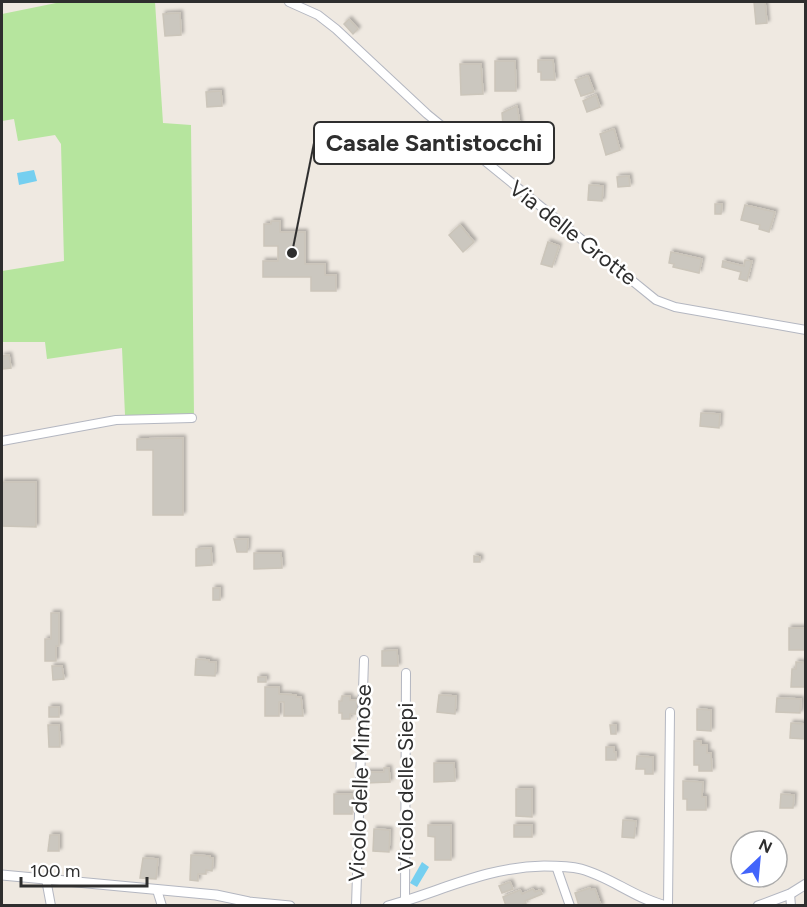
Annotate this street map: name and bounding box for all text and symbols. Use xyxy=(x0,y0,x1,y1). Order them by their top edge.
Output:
callout: Casale Santistocchi xyxy=(314,122,554,164)
text: Casale Santistocchi xyxy=(326,128,542,157)
street label: Via delle Grotte xyxy=(504,175,642,291)
street label: Vicolo delle Mimose xyxy=(343,684,377,882)
street label: Vicolo delle Siepi xyxy=(392,703,419,871)
north arrow xyxy=(729,829,789,889)
text: N xyxy=(756,835,775,857)
scale bar xyxy=(21,850,147,888)
text: 100 m xyxy=(30,860,80,882)

